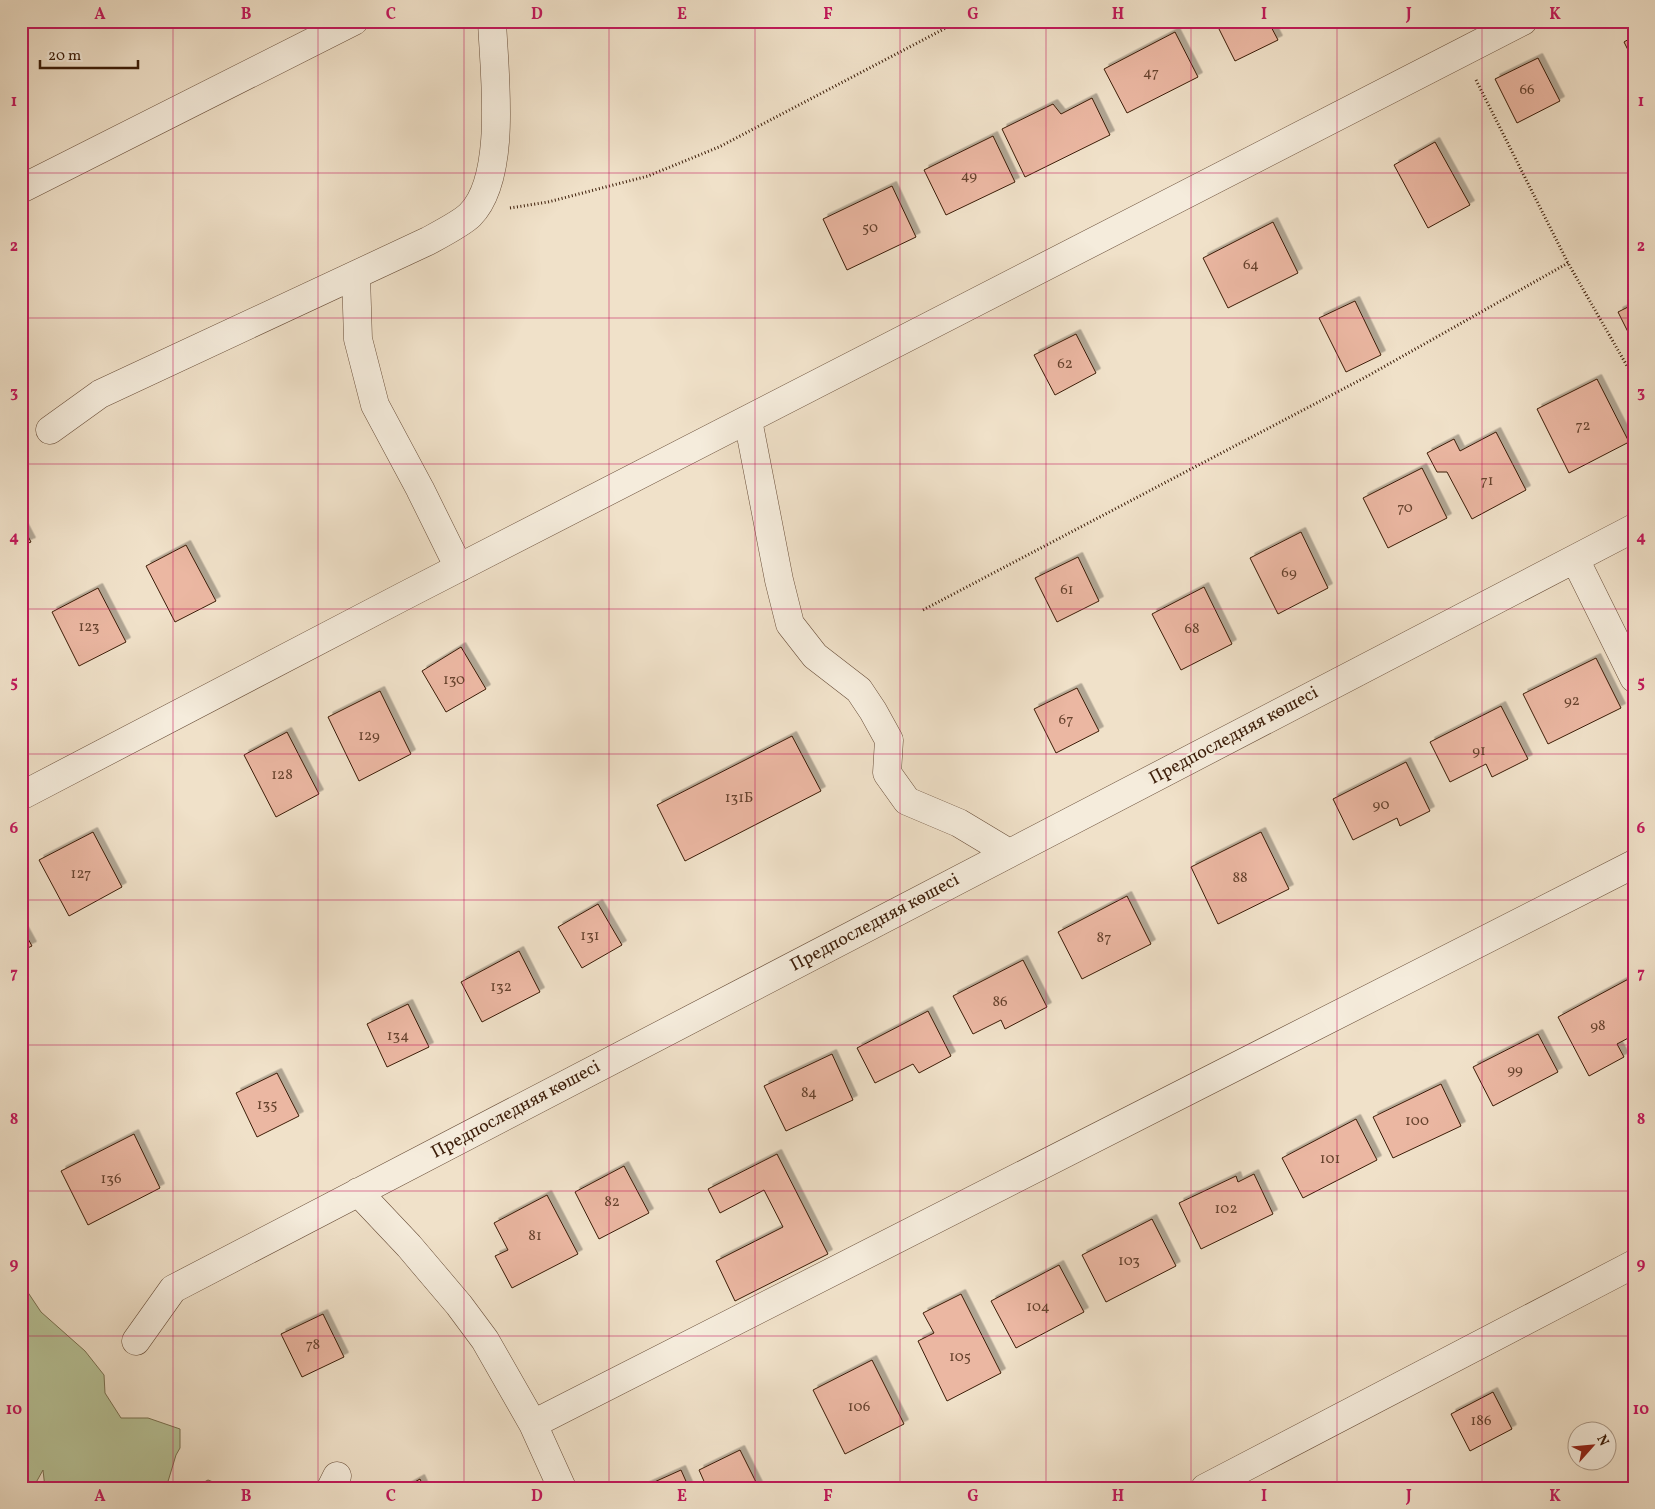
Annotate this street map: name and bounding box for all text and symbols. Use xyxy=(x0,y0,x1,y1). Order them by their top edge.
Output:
text: A xyxy=(94,4,106,26)
text: B xyxy=(241,4,252,26)
text: C xyxy=(386,4,396,26)
text: D xyxy=(531,4,543,26)
text: E xyxy=(677,4,687,26)
text: F xyxy=(823,4,833,26)
text: G xyxy=(967,4,979,26)
text: H xyxy=(1112,4,1124,26)
text: I xyxy=(1261,4,1267,26)
text: J xyxy=(1405,4,1412,26)
text: K xyxy=(1549,4,1561,26)
scale bar xyxy=(40,38,138,70)
text: 20 m xyxy=(48,46,81,67)
house number: 47 xyxy=(1143,63,1159,84)
house number: 66 xyxy=(1519,80,1535,101)
text: 1 xyxy=(11,91,17,113)
text: 1 xyxy=(1638,91,1644,113)
house number: 49 xyxy=(961,166,977,187)
house number: 50 xyxy=(862,218,878,239)
text: 2 xyxy=(10,236,18,258)
text: 2 xyxy=(1637,236,1645,258)
house number: 64 xyxy=(1243,255,1259,276)
house number: 62 xyxy=(1057,354,1073,375)
text: 3 xyxy=(10,382,18,404)
text: 3 xyxy=(1637,382,1645,404)
house number: 72 xyxy=(1575,416,1591,437)
house number: 71 xyxy=(1480,471,1494,492)
house number: 70 xyxy=(1397,498,1413,519)
text: 4 xyxy=(9,527,19,549)
text: 4 xyxy=(1636,527,1646,549)
house number: 69 xyxy=(1281,563,1297,584)
house number: 61 xyxy=(1060,580,1074,601)
house number: 123 xyxy=(78,617,100,638)
house number: 68 xyxy=(1184,619,1200,640)
house number: 130 xyxy=(443,670,465,691)
text: 5 xyxy=(10,672,18,694)
text: 5 xyxy=(1637,672,1645,694)
street label: Предпоследняя көшесі xyxy=(1145,681,1323,791)
house number: 92 xyxy=(1564,691,1580,712)
house number: 67 xyxy=(1059,710,1073,731)
house number: 129 xyxy=(358,726,380,747)
house number: 91 xyxy=(1472,741,1486,762)
house number: 128 xyxy=(271,765,293,786)
house number: 131Б xyxy=(725,788,753,809)
house number: 90 xyxy=(1372,795,1390,816)
text: 6 xyxy=(10,818,19,840)
text: 6 xyxy=(1637,818,1646,840)
house number: 127 xyxy=(71,864,91,885)
street label: Предпоследняя көшесі xyxy=(786,868,964,978)
house number: 88 xyxy=(1232,868,1248,889)
house number: 131 xyxy=(580,926,600,947)
house number: 87 xyxy=(1097,928,1111,949)
text: 7 xyxy=(10,963,18,985)
text: 7 xyxy=(1637,963,1645,985)
house number: 132 xyxy=(490,977,512,998)
house number: 86 xyxy=(992,992,1008,1013)
house number: 98 xyxy=(1590,1016,1606,1037)
house number: 134 xyxy=(387,1026,409,1047)
street label: Предпоследняя көшесі xyxy=(427,1055,605,1165)
house number: 99 xyxy=(1507,1060,1523,1081)
house number: 84 xyxy=(801,1083,817,1104)
house number: 135 xyxy=(257,1095,277,1116)
text: 8 xyxy=(10,1109,18,1131)
text: 8 xyxy=(1637,1109,1645,1131)
house number: 100 xyxy=(1405,1111,1429,1132)
house number: 101 xyxy=(1320,1149,1340,1170)
house number: 136 xyxy=(100,1169,122,1190)
house number: 82 xyxy=(604,1192,620,1213)
house number: 102 xyxy=(1215,1199,1237,1220)
house number: 81 xyxy=(528,1226,542,1247)
house number: 103 xyxy=(1118,1251,1140,1272)
text: 9 xyxy=(10,1254,19,1276)
text: 9 xyxy=(1637,1254,1646,1276)
house number: 104 xyxy=(1026,1297,1050,1318)
house number: 78 xyxy=(306,1335,320,1356)
house number: 105 xyxy=(949,1347,971,1368)
house number: 106 xyxy=(848,1397,870,1418)
text: 10 xyxy=(6,1399,22,1421)
text: 10 xyxy=(1633,1399,1649,1421)
house number: 186 xyxy=(1470,1411,1492,1432)
north arrow xyxy=(1568,1422,1618,1472)
text: N xyxy=(1591,1432,1613,1450)
text: A xyxy=(94,1486,106,1508)
text: B xyxy=(241,1486,252,1508)
text: C xyxy=(386,1486,396,1508)
text: D xyxy=(531,1486,543,1508)
text: E xyxy=(677,1486,687,1508)
text: F xyxy=(823,1486,833,1508)
text: G xyxy=(967,1486,979,1508)
text: H xyxy=(1112,1486,1124,1508)
text: I xyxy=(1261,1486,1267,1508)
text: J xyxy=(1405,1486,1412,1508)
text: K xyxy=(1549,1486,1561,1508)

